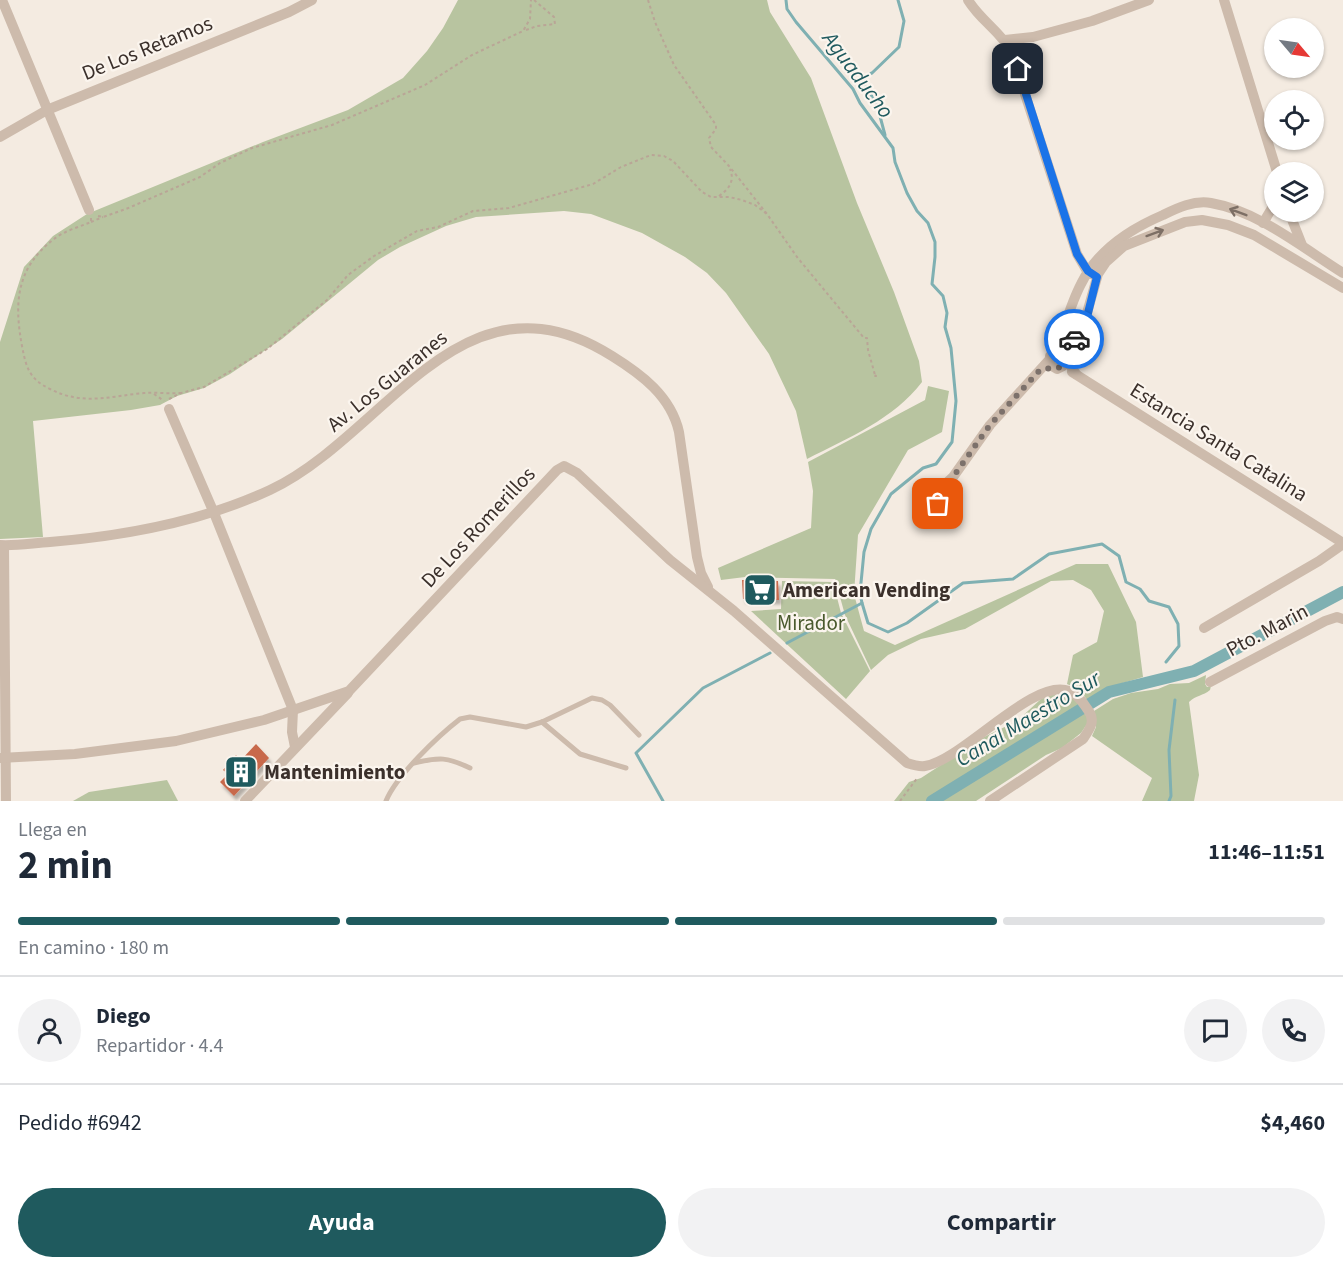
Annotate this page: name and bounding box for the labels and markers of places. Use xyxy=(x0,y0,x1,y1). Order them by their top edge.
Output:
pin xyxy=(992,43,1043,94)
pin xyxy=(912,478,963,529)
supermarket icon: American Vending xyxy=(742,572,778,608)
place label: American Vending xyxy=(782,575,950,605)
building icon: Mantenimiento xyxy=(223,754,259,790)
place label: Mantenimiento xyxy=(264,757,405,787)

